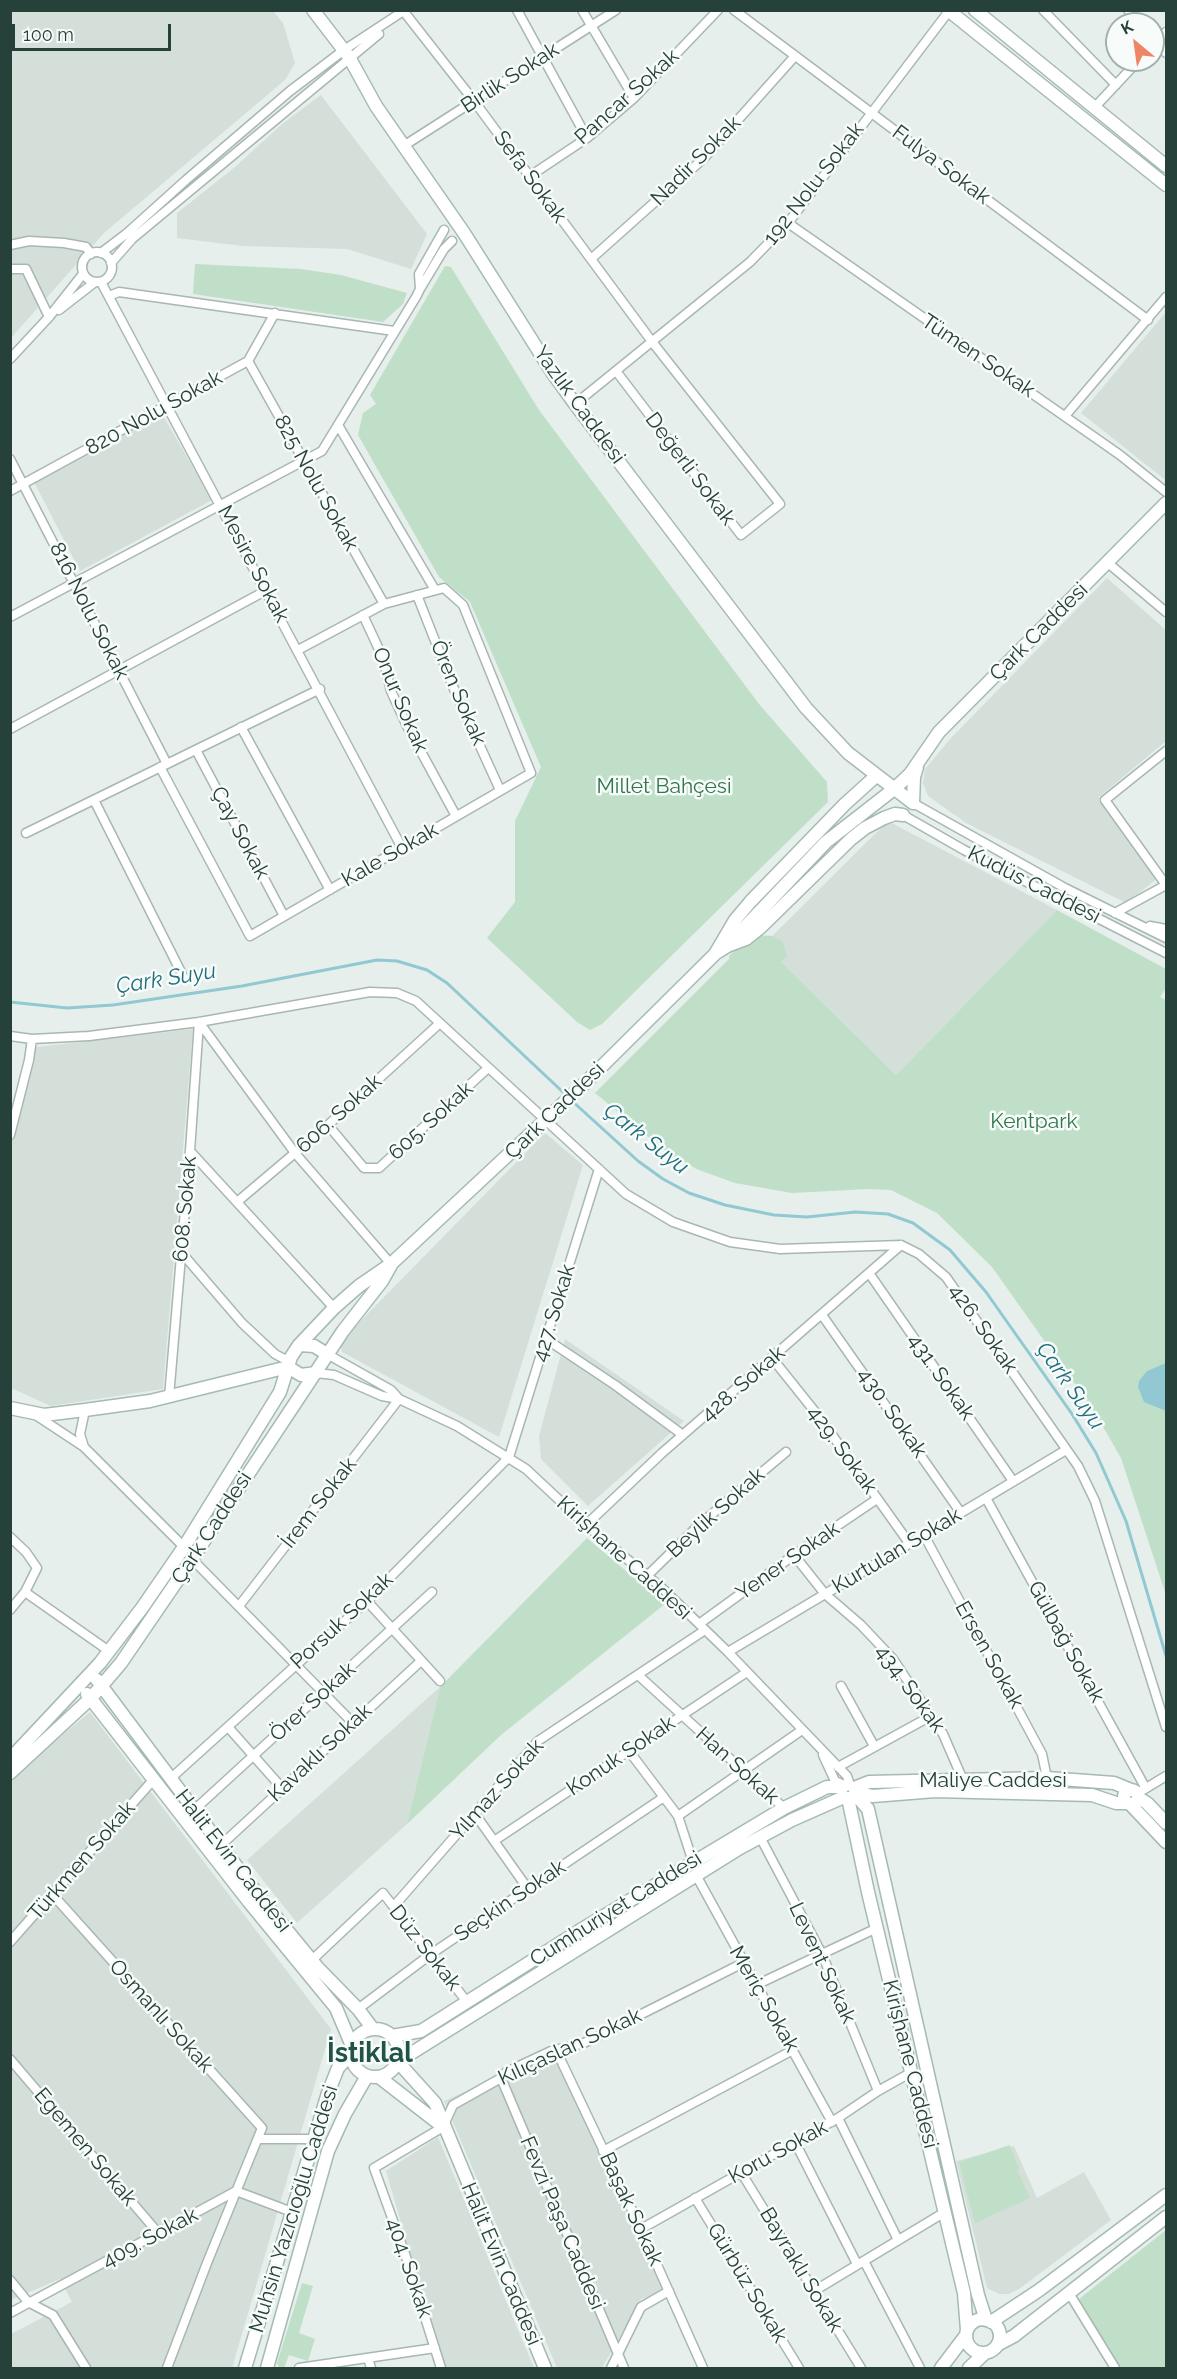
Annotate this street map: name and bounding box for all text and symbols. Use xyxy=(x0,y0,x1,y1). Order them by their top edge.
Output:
scale bar xyxy=(15,12,174,50)
north arrow xyxy=(1105,12,1165,72)
text: K xyxy=(1118,17,1136,38)
text: 100 m xyxy=(23,24,74,45)
street label: Birlik Sokak xyxy=(456,37,564,119)
street label: Pancar Sokak xyxy=(570,44,684,150)
street label: Nadir Sokak xyxy=(646,111,746,211)
street label: 192 Nolu Sokak xyxy=(758,118,870,250)
street label: Fulya Sokak xyxy=(887,120,995,210)
street label: Sefa Sokak xyxy=(488,126,572,228)
street label: Tümen Sokak xyxy=(916,309,1040,403)
street label: Yazlık Caddesi xyxy=(528,341,630,469)
street label: 820 Nolu Sokak xyxy=(81,365,227,461)
street label: Değerli Sokak xyxy=(639,408,741,530)
street label: 825 Nolu Sokak xyxy=(268,411,364,555)
street label: Mesire Sokak xyxy=(212,501,294,627)
street label: 816 Nolu Sokak xyxy=(44,538,134,684)
street label: Çark Caddesi xyxy=(985,578,1093,686)
street label: Ören Sokak xyxy=(425,637,491,749)
street label: Onur Sokak xyxy=(367,644,433,756)
park label: Millet Bahçesi xyxy=(596,774,732,800)
street label: Çay Sokak xyxy=(205,782,275,884)
street label: Kale Sokak xyxy=(337,817,443,893)
street label: Kudüs Caddesi xyxy=(963,841,1105,929)
water label: Çark Suyu xyxy=(114,958,218,1000)
street label: Çark Caddesi xyxy=(500,1057,610,1165)
street label: 606. Sokak xyxy=(291,1069,387,1159)
street label: 605. Sokak xyxy=(383,1076,479,1166)
water label: Çark Suyu xyxy=(598,1098,694,1180)
park label: Kentpark xyxy=(990,1109,1078,1135)
street label: 608. Sokak xyxy=(168,1155,202,1263)
street label: 427. Sokak xyxy=(527,1261,581,1365)
street label: 426. Sokak xyxy=(943,1279,1023,1379)
street label: 431. Sokak xyxy=(902,1329,980,1425)
water label: Çark Suyu xyxy=(1030,1337,1110,1435)
street label: 428. Sokak xyxy=(696,1341,790,1427)
street label: 430. Sokak xyxy=(852,1363,932,1463)
street label: 429. Sokak xyxy=(802,1401,882,1499)
street label: İrem Sokak xyxy=(276,1453,362,1553)
street label: Beylik Sokak xyxy=(662,1462,770,1564)
street label: Çark Caddesi xyxy=(166,1467,258,1589)
street label: Kirişhane Caddesi xyxy=(551,1491,697,1625)
street label: Kurtulan Sokak xyxy=(828,1503,966,1599)
street label: Yener Sokak xyxy=(732,1516,844,1606)
street label: Porsuk Sokak xyxy=(286,1567,398,1675)
street label: Gülbağ Sokak xyxy=(1022,1577,1110,1707)
street label: Ersen Sokak xyxy=(949,1597,1029,1713)
street label: 434. Sokak xyxy=(870,1640,950,1738)
street label: Örer Sokak xyxy=(265,1657,361,1747)
street label: Kavaklı Sokak xyxy=(263,1699,377,1807)
street label: Konuk Sokak xyxy=(562,1710,680,1802)
street label: Han Sokak xyxy=(690,1722,784,1810)
street label: Yılmaz Sokak xyxy=(445,1734,549,1846)
street label: Maliye Caddesi xyxy=(919,1768,1067,1794)
street label: Halit Evin Caddesi xyxy=(169,1785,297,1937)
street label: Türkmen Sokak xyxy=(23,1796,141,1926)
street label: Cumhuriyet Caddesi xyxy=(526,1846,706,1972)
street label: Seçkin Sokak xyxy=(450,1855,570,1947)
street label: Levent Sokak xyxy=(783,1898,861,2028)
street label: Düz Sokak xyxy=(384,1900,466,1996)
street label: Meriç Sokak xyxy=(724,1941,804,2057)
street label: Osmanlı Sokak xyxy=(104,1954,218,2078)
street label: Kirişhane Caddesi xyxy=(877,1977,943,2151)
street label: Kılıçaslan Sokak xyxy=(494,2003,646,2091)
district label: İstiklal xyxy=(327,2038,413,2070)
street label: Muhsin Yazıcıoğlu Caddesi xyxy=(244,2082,344,2336)
street label: Egemen Sokak xyxy=(28,2083,142,2211)
street label: Koru Sokak xyxy=(724,2114,832,2190)
street label: Fevzi Paşa Caddesi xyxy=(514,2133,610,2313)
street label: Başak Sokak xyxy=(594,2148,668,2270)
street label: Halit Evin Caddesi xyxy=(455,2179,547,2349)
street label: 409. Sokak xyxy=(98,2202,202,2274)
street label: Bayraklı Sokak xyxy=(754,2203,848,2337)
street label: 404. Sokak xyxy=(380,2215,438,2321)
street label: Gürbüz Sokak xyxy=(701,2219,793,2347)

